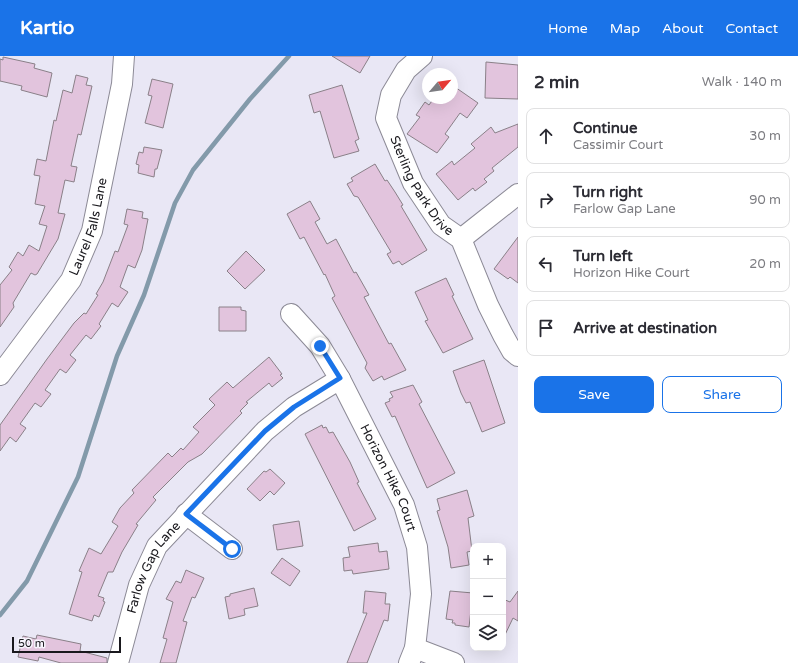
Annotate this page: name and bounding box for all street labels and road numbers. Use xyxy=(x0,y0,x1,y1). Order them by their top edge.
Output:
street label: Sterling Park Drive xyxy=(386,133,456,239)
street label: Laurel Falls Lane xyxy=(66,176,111,278)
street label: Horizon Hike Court xyxy=(356,422,420,533)
street label: Farlow Gap Lane xyxy=(124,518,184,615)

